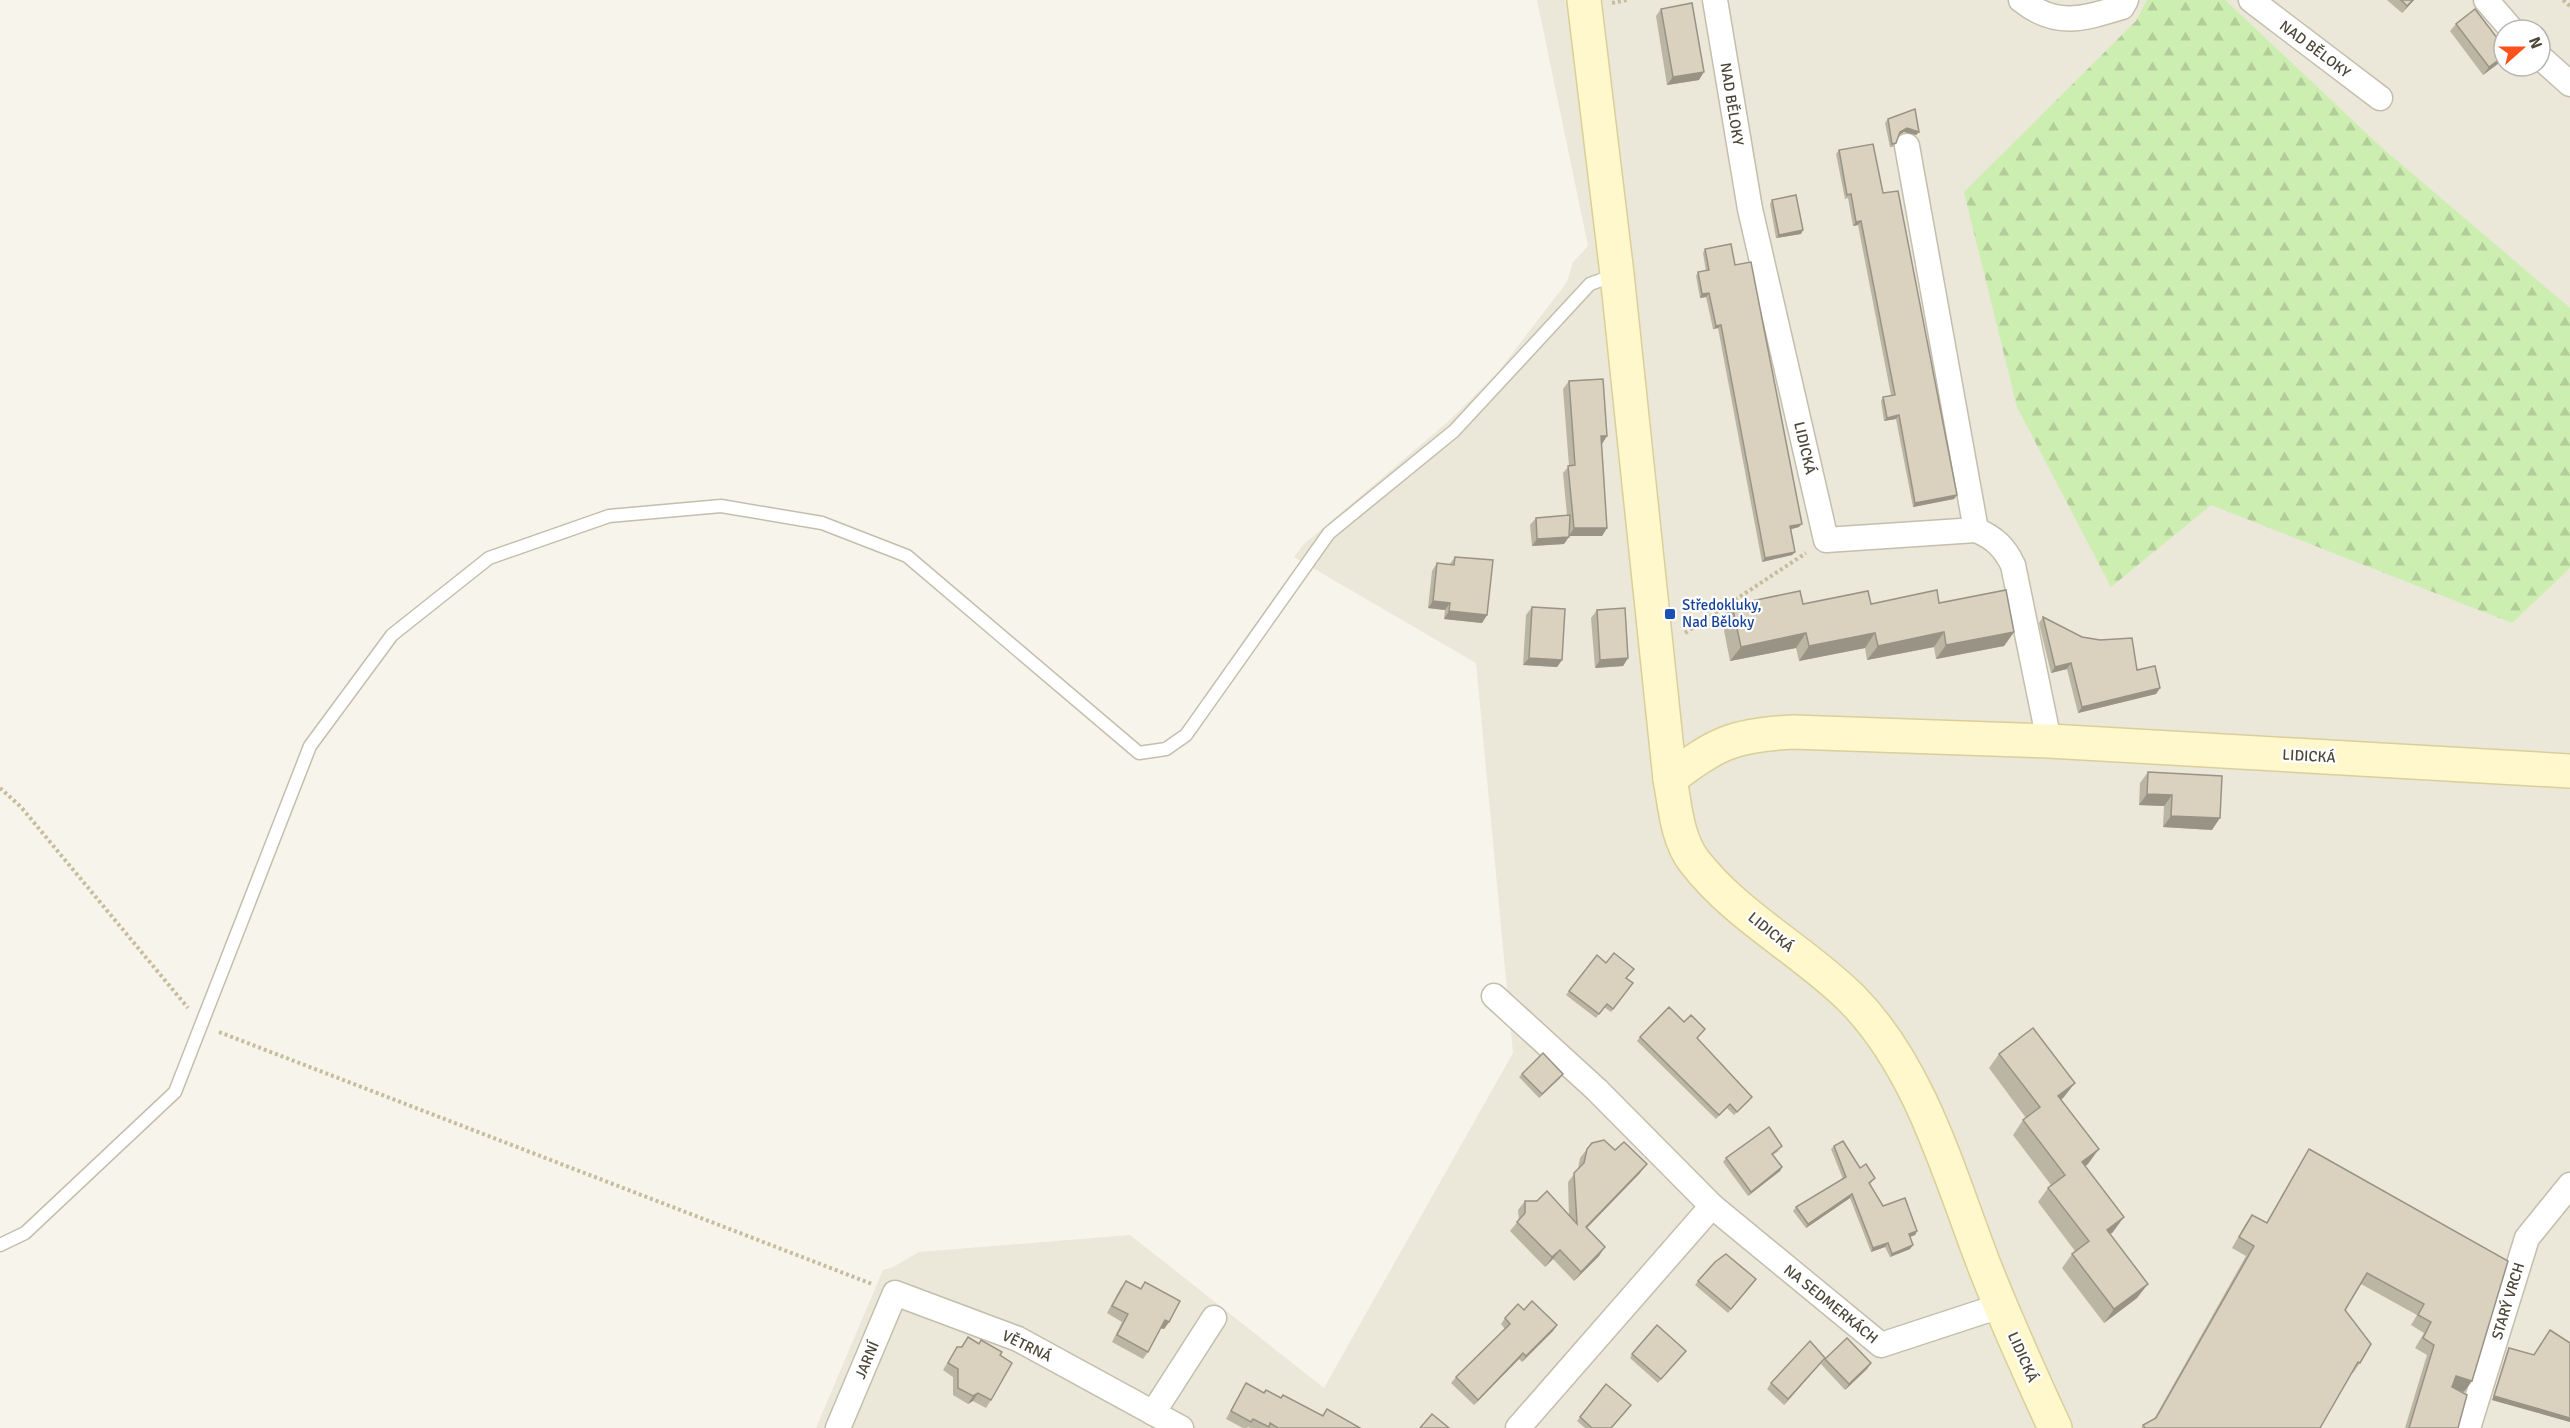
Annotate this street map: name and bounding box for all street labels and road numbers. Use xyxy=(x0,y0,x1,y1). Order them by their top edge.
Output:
street label: NAD BĚLOKY xyxy=(2276,17,2354,82)
street label: NAD BĚLOKY xyxy=(1717,61,1748,147)
street label: LIDICKÁ xyxy=(1790,420,1821,476)
street label: LIDICKÁ xyxy=(2282,745,2336,766)
street label: LIDICKÁ xyxy=(1745,907,1798,956)
street label: NA SEDMERKÁCH xyxy=(1780,1260,1882,1347)
street label: STARÝ VRCH xyxy=(2487,1260,2528,1342)
street label: VĚTRNÁ xyxy=(999,1325,1055,1366)
street label: LIDICKÁ xyxy=(2004,1329,2043,1385)
street label: JARNÍ xyxy=(850,1337,883,1382)

